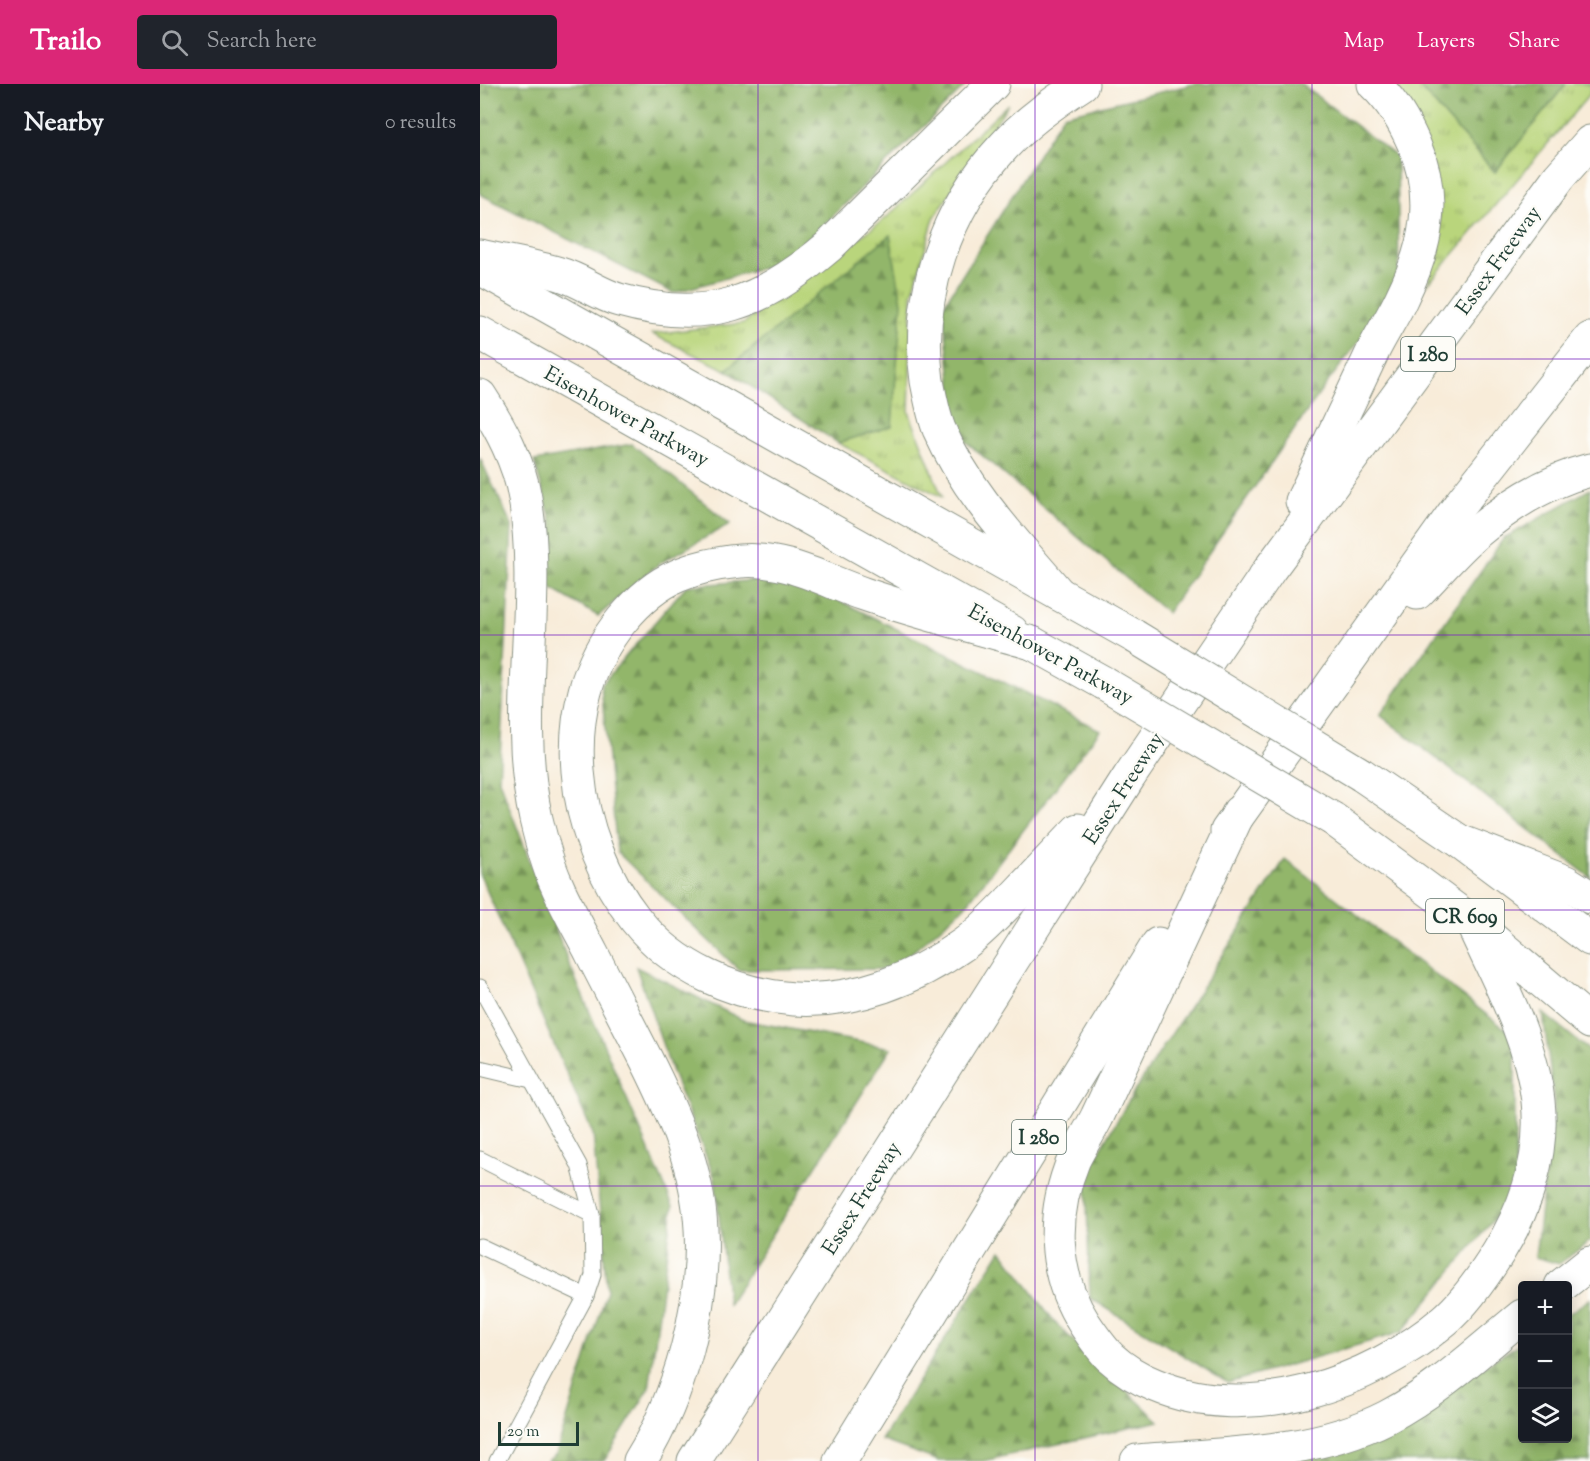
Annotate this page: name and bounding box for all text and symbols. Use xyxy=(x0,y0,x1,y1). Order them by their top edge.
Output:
search box xyxy=(137,15,557,69)
text: Trailo xyxy=(30,22,101,62)
icon: search xyxy=(158,26,191,59)
text: Search here xyxy=(206,26,317,58)
text: Map xyxy=(1344,27,1384,57)
text: Layers xyxy=(1417,27,1475,57)
text: Share xyxy=(1508,27,1560,57)
text: Nearby xyxy=(24,105,104,142)
text: 0 results xyxy=(385,109,456,138)
street label: Essex Freeway xyxy=(1450,200,1550,322)
road number: I 280 xyxy=(1401,337,1455,371)
street label: Eisenhower Parkway xyxy=(538,360,715,476)
street label: Eisenhower Parkway xyxy=(962,598,1139,714)
street label: Essex Freeway xyxy=(1077,726,1173,851)
road number: CR 609 xyxy=(1426,899,1504,933)
road number: I 280 xyxy=(1012,1120,1066,1154)
street label: Essex Freeway xyxy=(816,1136,910,1262)
map controls xyxy=(1518,1281,1572,1443)
button: + xyxy=(1518,1281,1572,1335)
button: − xyxy=(1518,1335,1572,1389)
button: layers xyxy=(1518,1389,1572,1443)
scale bar xyxy=(498,1419,579,1446)
text: 20 m xyxy=(507,1421,540,1444)

